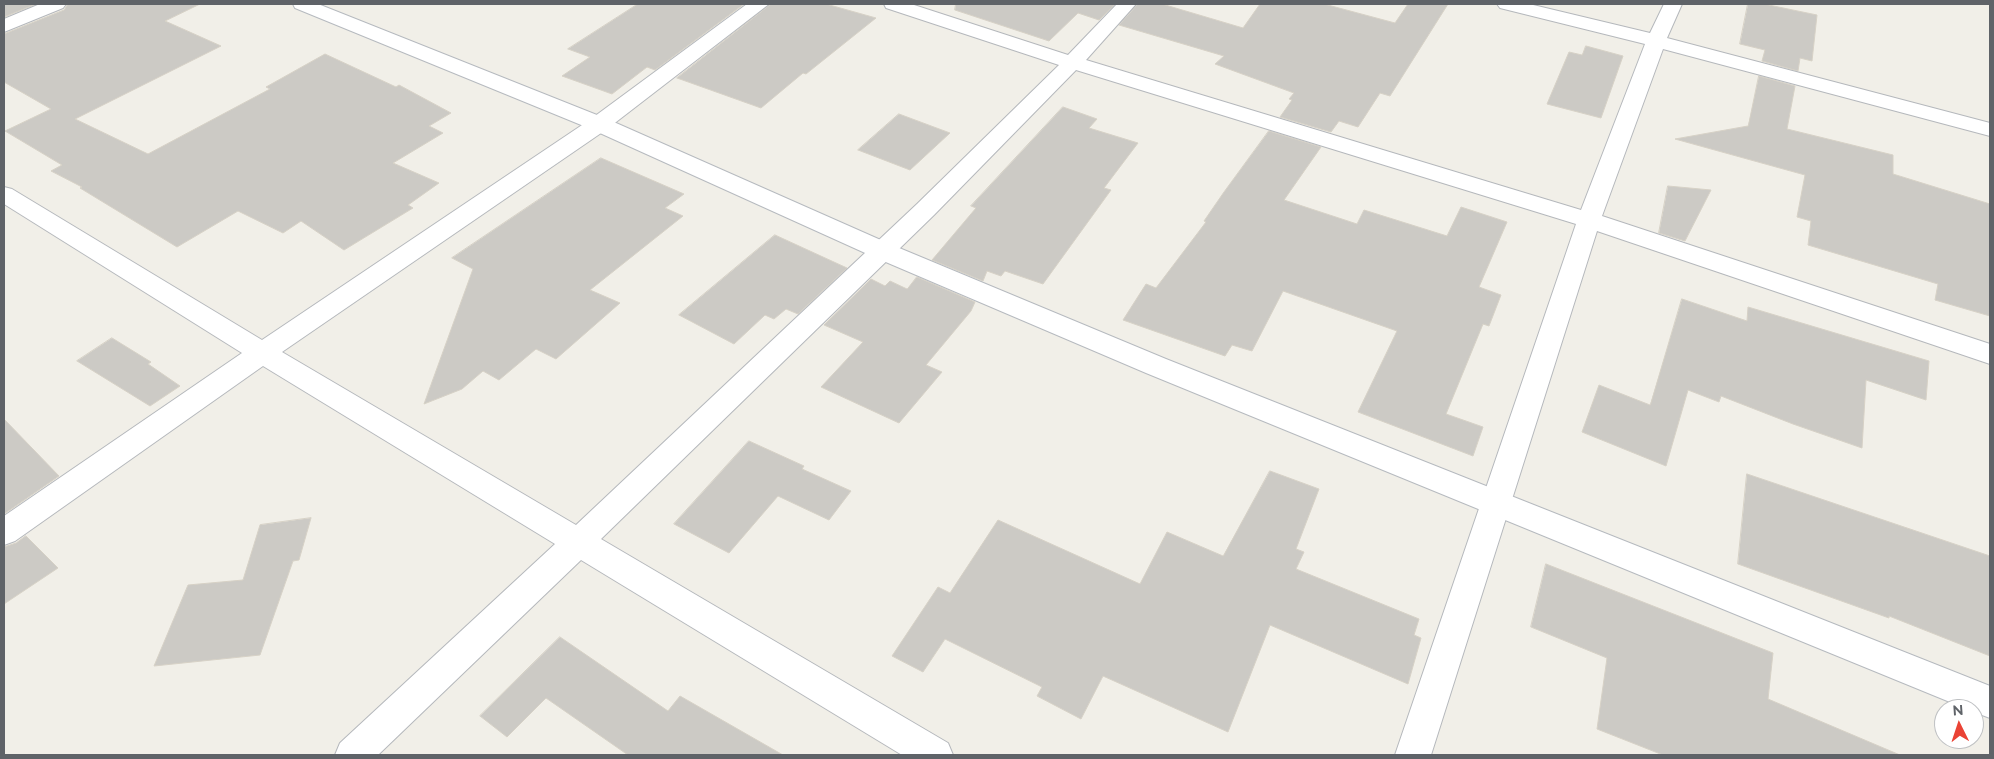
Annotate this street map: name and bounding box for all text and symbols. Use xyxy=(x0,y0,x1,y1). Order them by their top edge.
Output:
north arrow xyxy=(1934,699,1984,749)
text: N xyxy=(1952,702,1964,718)

